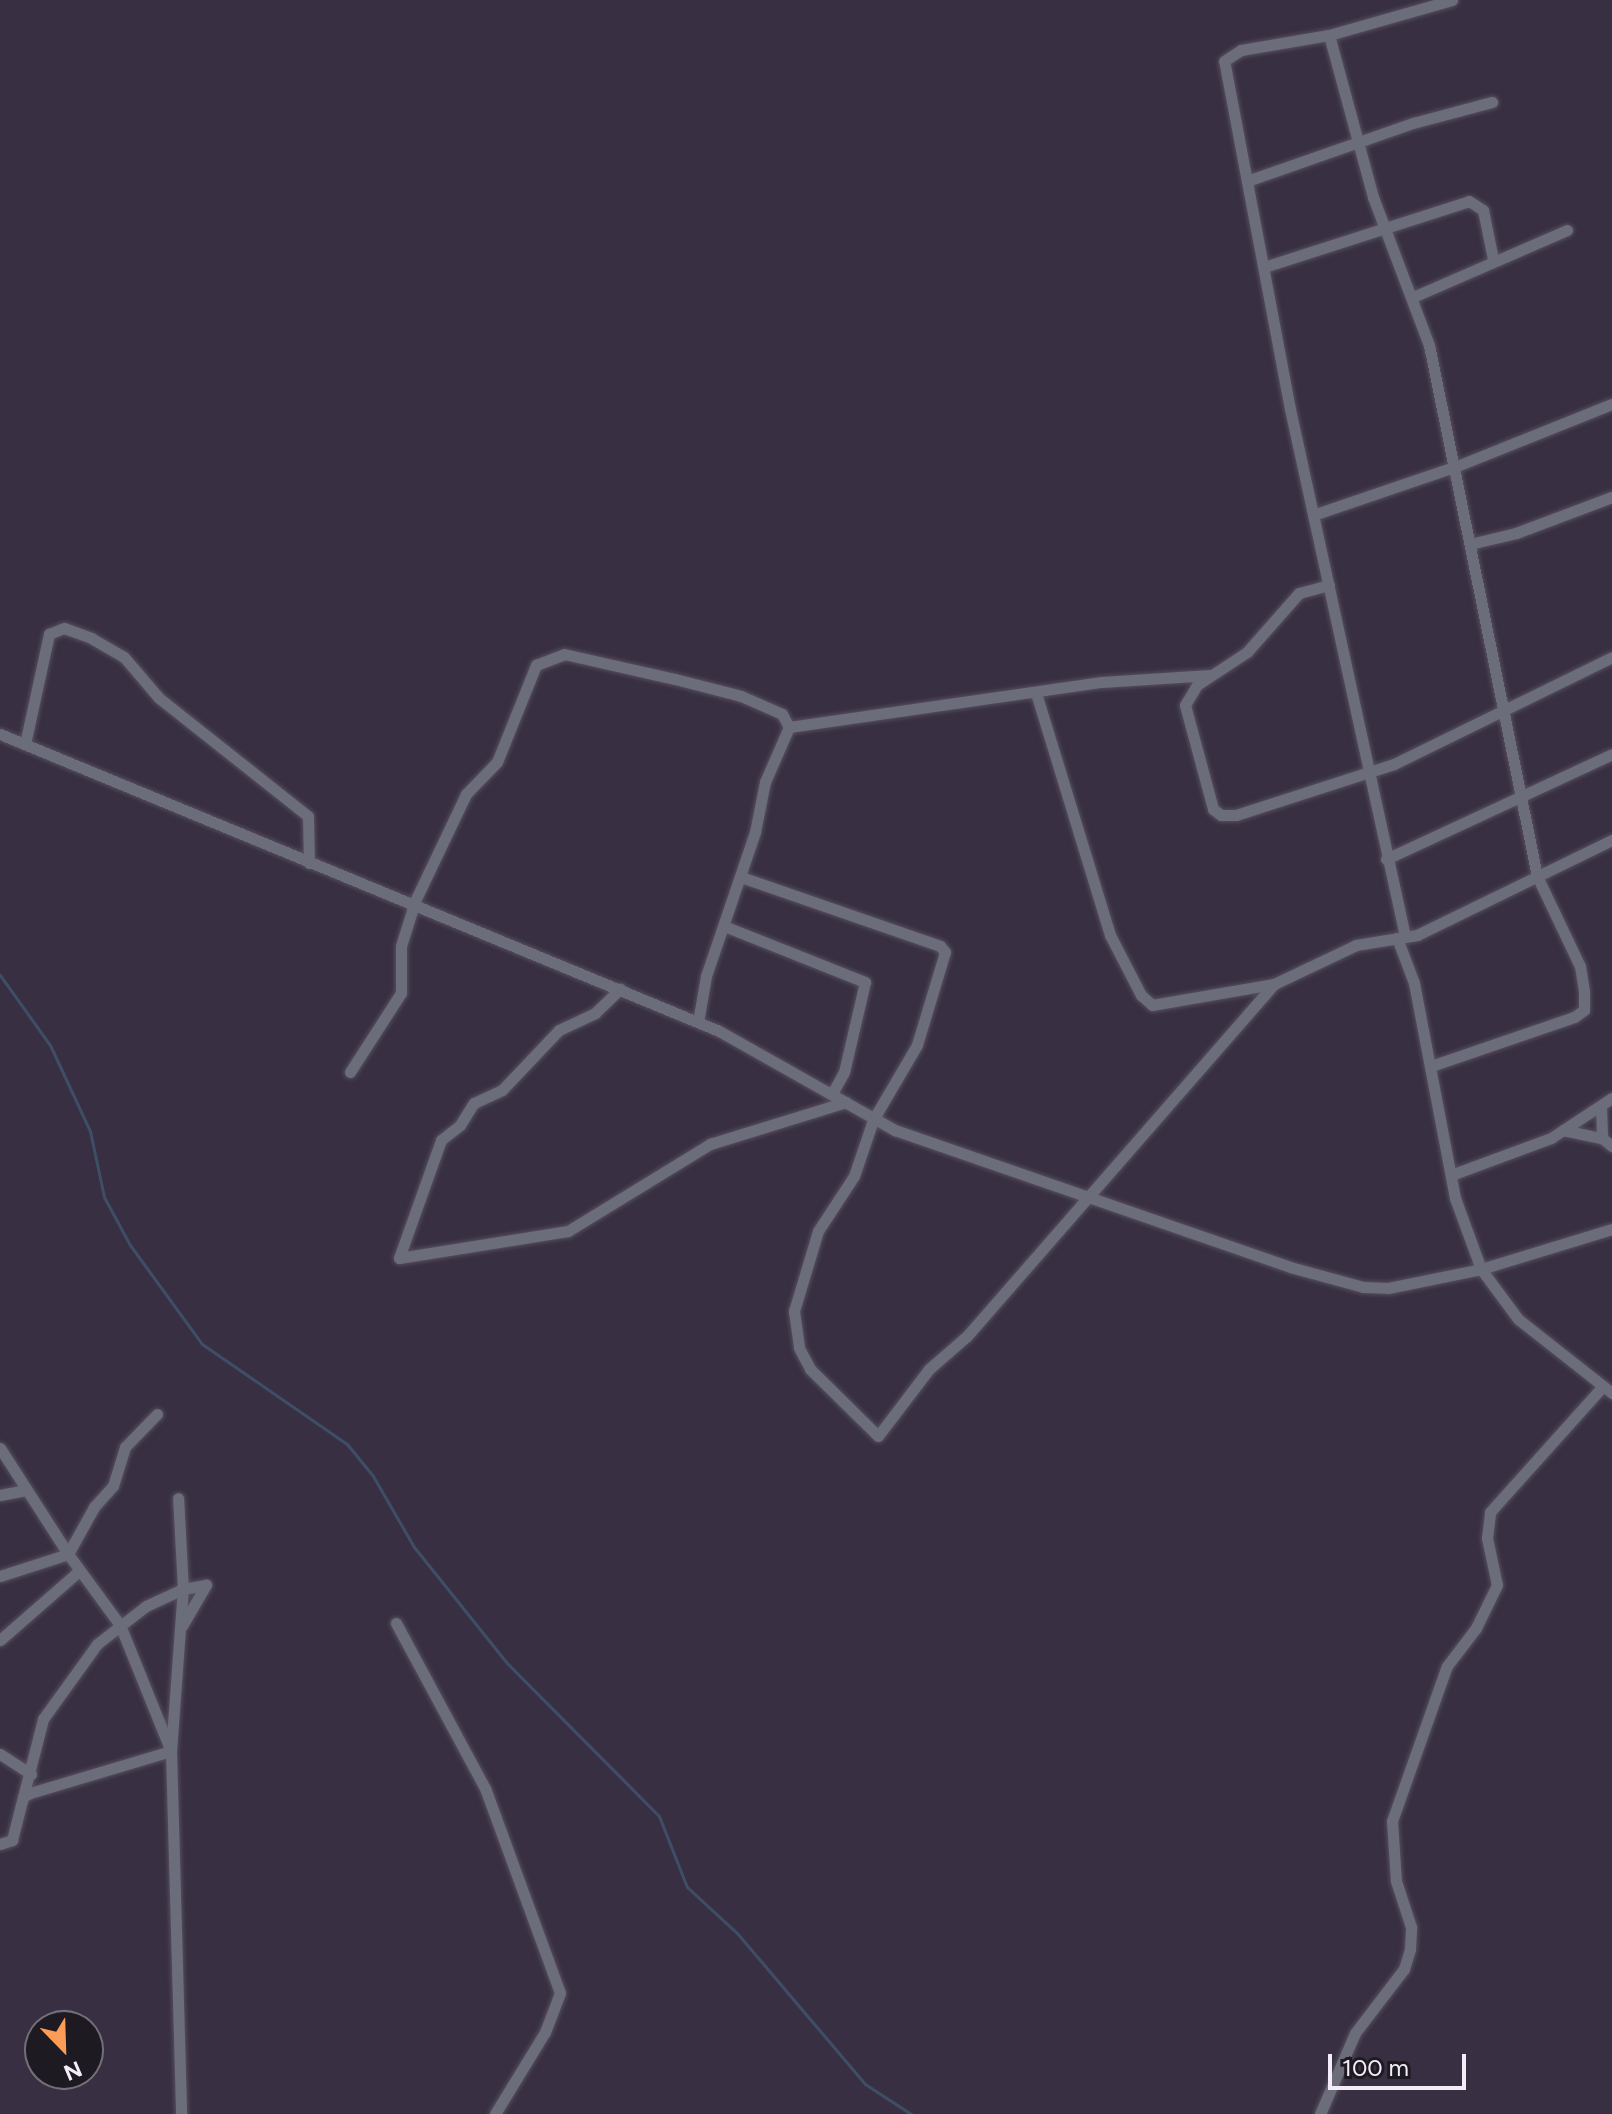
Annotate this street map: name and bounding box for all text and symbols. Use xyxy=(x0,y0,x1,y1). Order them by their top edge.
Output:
north arrow xyxy=(24,2010,104,2090)
scale bar xyxy=(1332,2038,1470,2088)
text: 100 m xyxy=(1342,2053,1409,2082)
text: N xyxy=(60,2055,86,2086)

